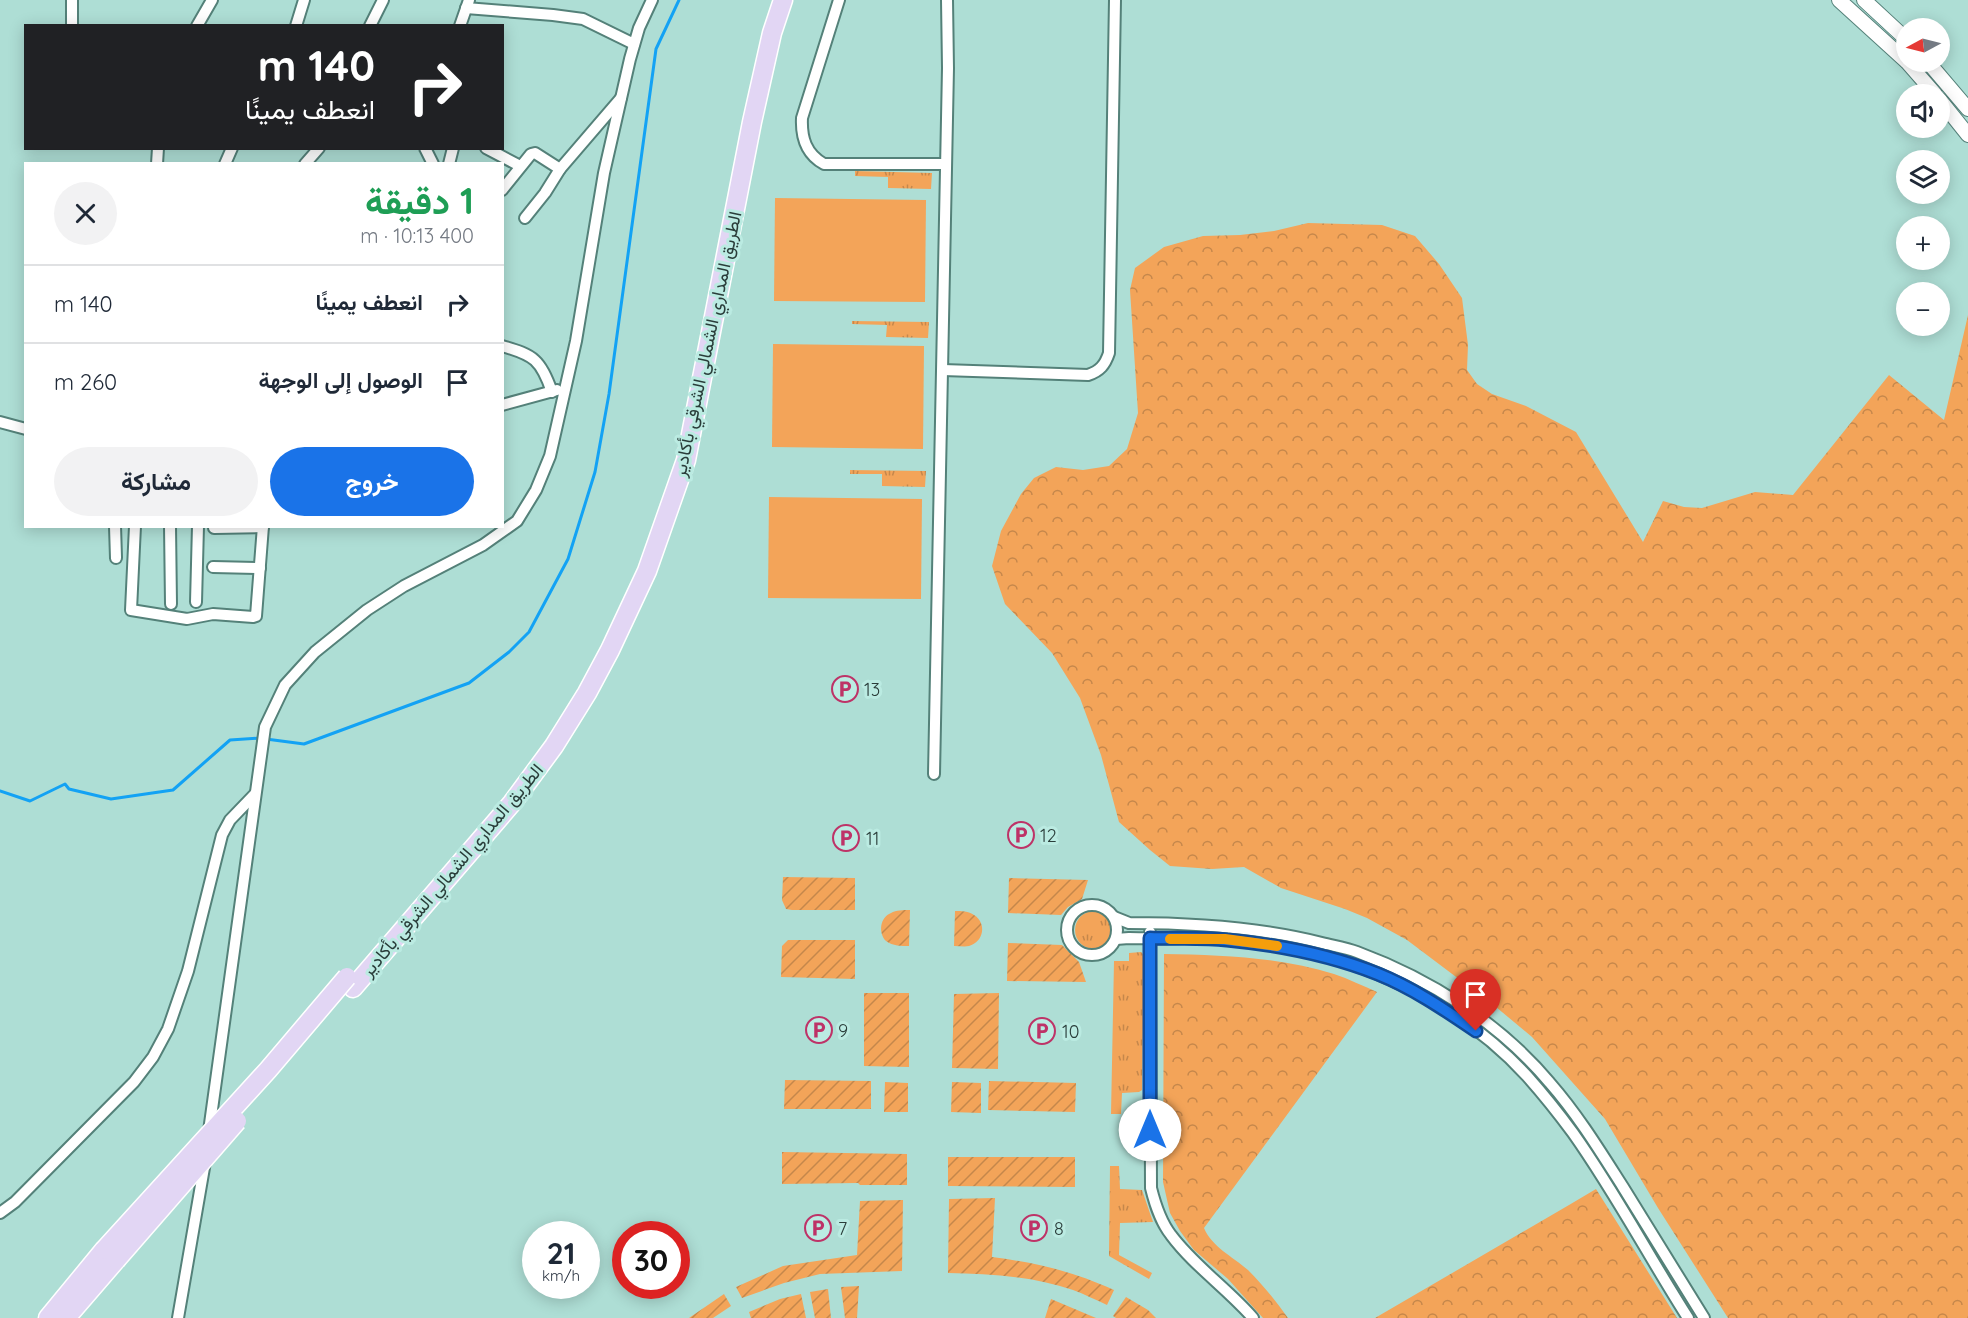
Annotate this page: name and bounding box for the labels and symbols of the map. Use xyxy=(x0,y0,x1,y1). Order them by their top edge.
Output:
north arrow xyxy=(1896,18,1950,72)
street label: الطريق المداري الشمالي الشرقي بأكادير xyxy=(667,209,750,481)
parking icon: 13 xyxy=(830,674,860,704)
place label: 13 xyxy=(864,678,880,701)
street label: الطريق المداري الشمالي الشرقي بأكادير xyxy=(355,759,551,985)
parking icon: 12 xyxy=(1006,820,1036,850)
parking icon: 11 xyxy=(831,823,861,853)
place label: 12 xyxy=(1040,824,1057,847)
place label: 11 xyxy=(866,827,879,850)
pin xyxy=(1450,969,1501,1031)
parking icon: 9 xyxy=(804,1015,834,1045)
parking icon: 10 xyxy=(1027,1016,1057,1046)
place label: 9 xyxy=(838,1019,848,1042)
place label: 10 xyxy=(1062,1020,1079,1043)
position arrow xyxy=(1118,1098,1182,1162)
parking icon: 7 xyxy=(803,1213,833,1243)
parking icon: 8 xyxy=(1019,1213,1049,1243)
place label: 7 xyxy=(838,1217,847,1240)
place label: 8 xyxy=(1054,1217,1064,1240)
speed limit sign: 30 xyxy=(612,1221,690,1299)

